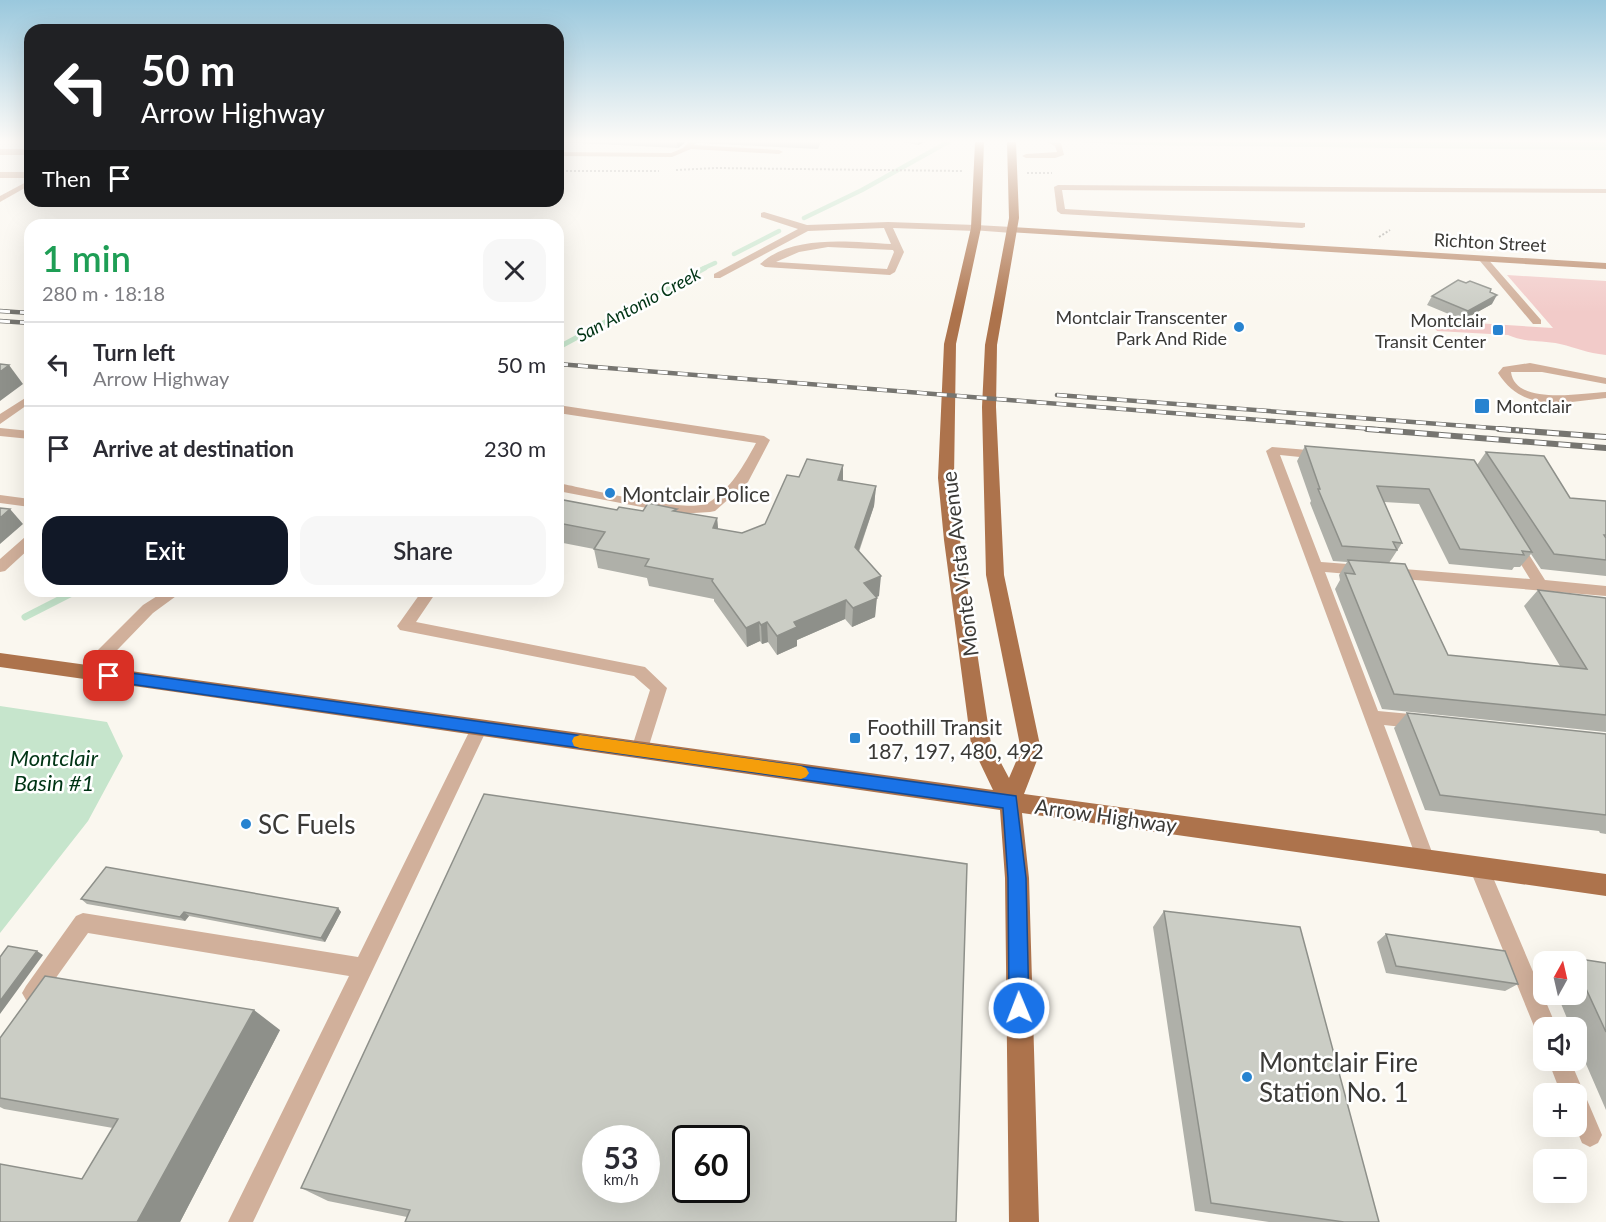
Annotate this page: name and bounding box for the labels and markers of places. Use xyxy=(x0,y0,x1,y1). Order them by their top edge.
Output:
place label: Montclair Transcenter Park And Ride xyxy=(1056,306,1227,349)
place label: Montclair Transit Center xyxy=(1375,309,1486,352)
marker: Montclair Transcenter Park And Ride xyxy=(1232,320,1246,334)
marker: Montclair Transit Center xyxy=(1491,323,1505,337)
place label: Montclair xyxy=(1496,395,1572,417)
marker: Montclair xyxy=(1473,397,1491,415)
place label: Montclair Police xyxy=(622,481,770,506)
marker: Montclair Police xyxy=(603,486,617,500)
pin xyxy=(83,650,134,701)
place label: Foothill Transit 187, 197, 480, 492 xyxy=(867,714,1044,763)
marker: Foothill Transit 187, 197, 480, 492 xyxy=(848,731,862,745)
place label: SC Fuels xyxy=(258,808,355,840)
marker: SC Fuels xyxy=(239,817,253,831)
place label: Montclair Fire Station No. 1 xyxy=(1259,1046,1418,1108)
marker: Montclair Fire Station No. 1 xyxy=(1240,1070,1254,1084)

